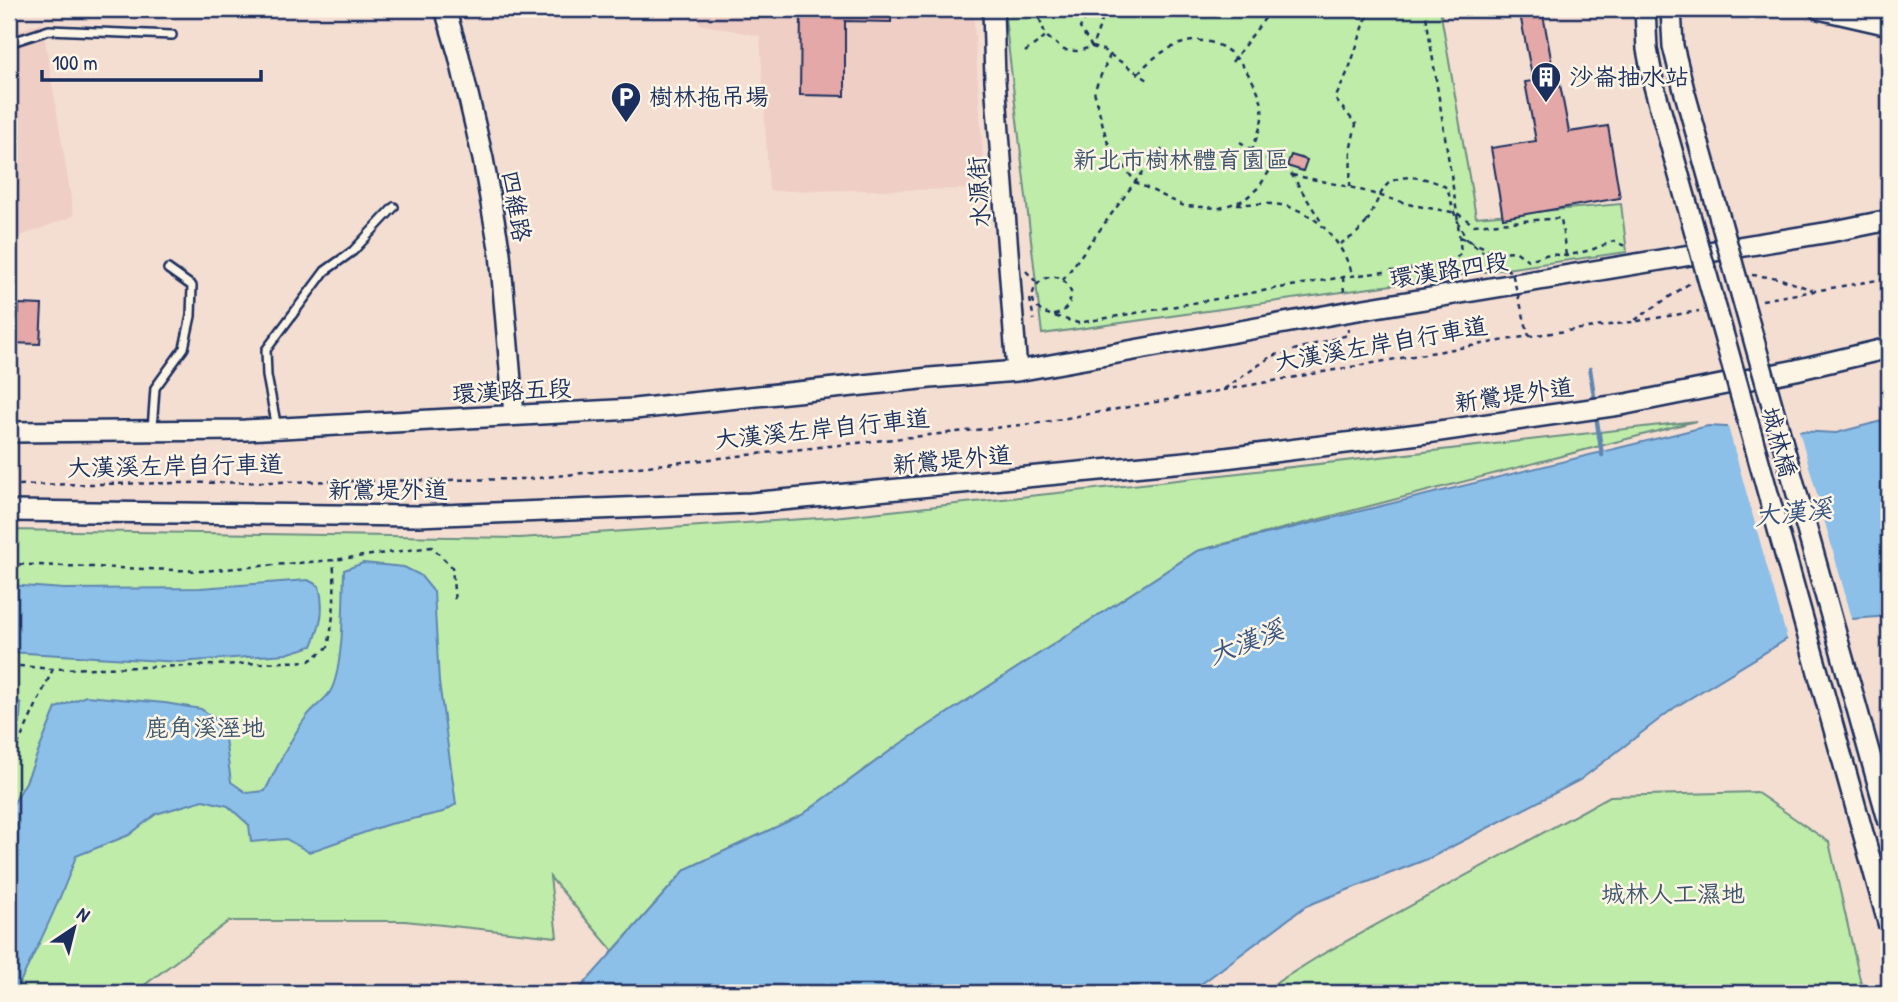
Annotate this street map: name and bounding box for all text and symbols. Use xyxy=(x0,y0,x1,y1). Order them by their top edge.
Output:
scale bar xyxy=(42,38,261,82)
text: 100 m xyxy=(52,48,98,77)
building icon: 沙崙抽水站 xyxy=(1529,60,1563,104)
place label: 沙崙抽水站 xyxy=(1569,60,1689,92)
parking icon: 樹林拖吊場 xyxy=(609,80,643,124)
place label: 樹林拖吊場 xyxy=(649,80,769,112)
park label: 新北市樹林體育園區 xyxy=(1073,143,1289,175)
street label: 水源街 xyxy=(960,155,996,229)
street label: 四維路 xyxy=(495,168,539,244)
street label: 環漢路四段 xyxy=(1387,244,1511,294)
street label: 大漢溪左岸自行車道 xyxy=(1272,309,1490,378)
street label: 新鶯堤外道 xyxy=(1452,370,1576,418)
street label: 環漢路五段 xyxy=(451,371,573,409)
street label: 大漢溪左岸自行車道 xyxy=(713,401,931,455)
street label: 城林橋 xyxy=(1755,403,1805,481)
street label: 新鶯堤外道 xyxy=(891,438,1013,480)
street label: 大漢溪左岸自行車道 xyxy=(67,447,283,483)
street label: 新鶯堤外道 xyxy=(328,473,448,505)
water label: 大漢溪 xyxy=(1752,490,1836,533)
water label: 大漢溪 xyxy=(1203,611,1290,672)
park label: 鹿角溪溼地 xyxy=(145,711,265,743)
park label: 城林人工濕地 xyxy=(1601,877,1745,909)
north arrow xyxy=(38,894,108,964)
text: N xyxy=(72,901,95,928)

